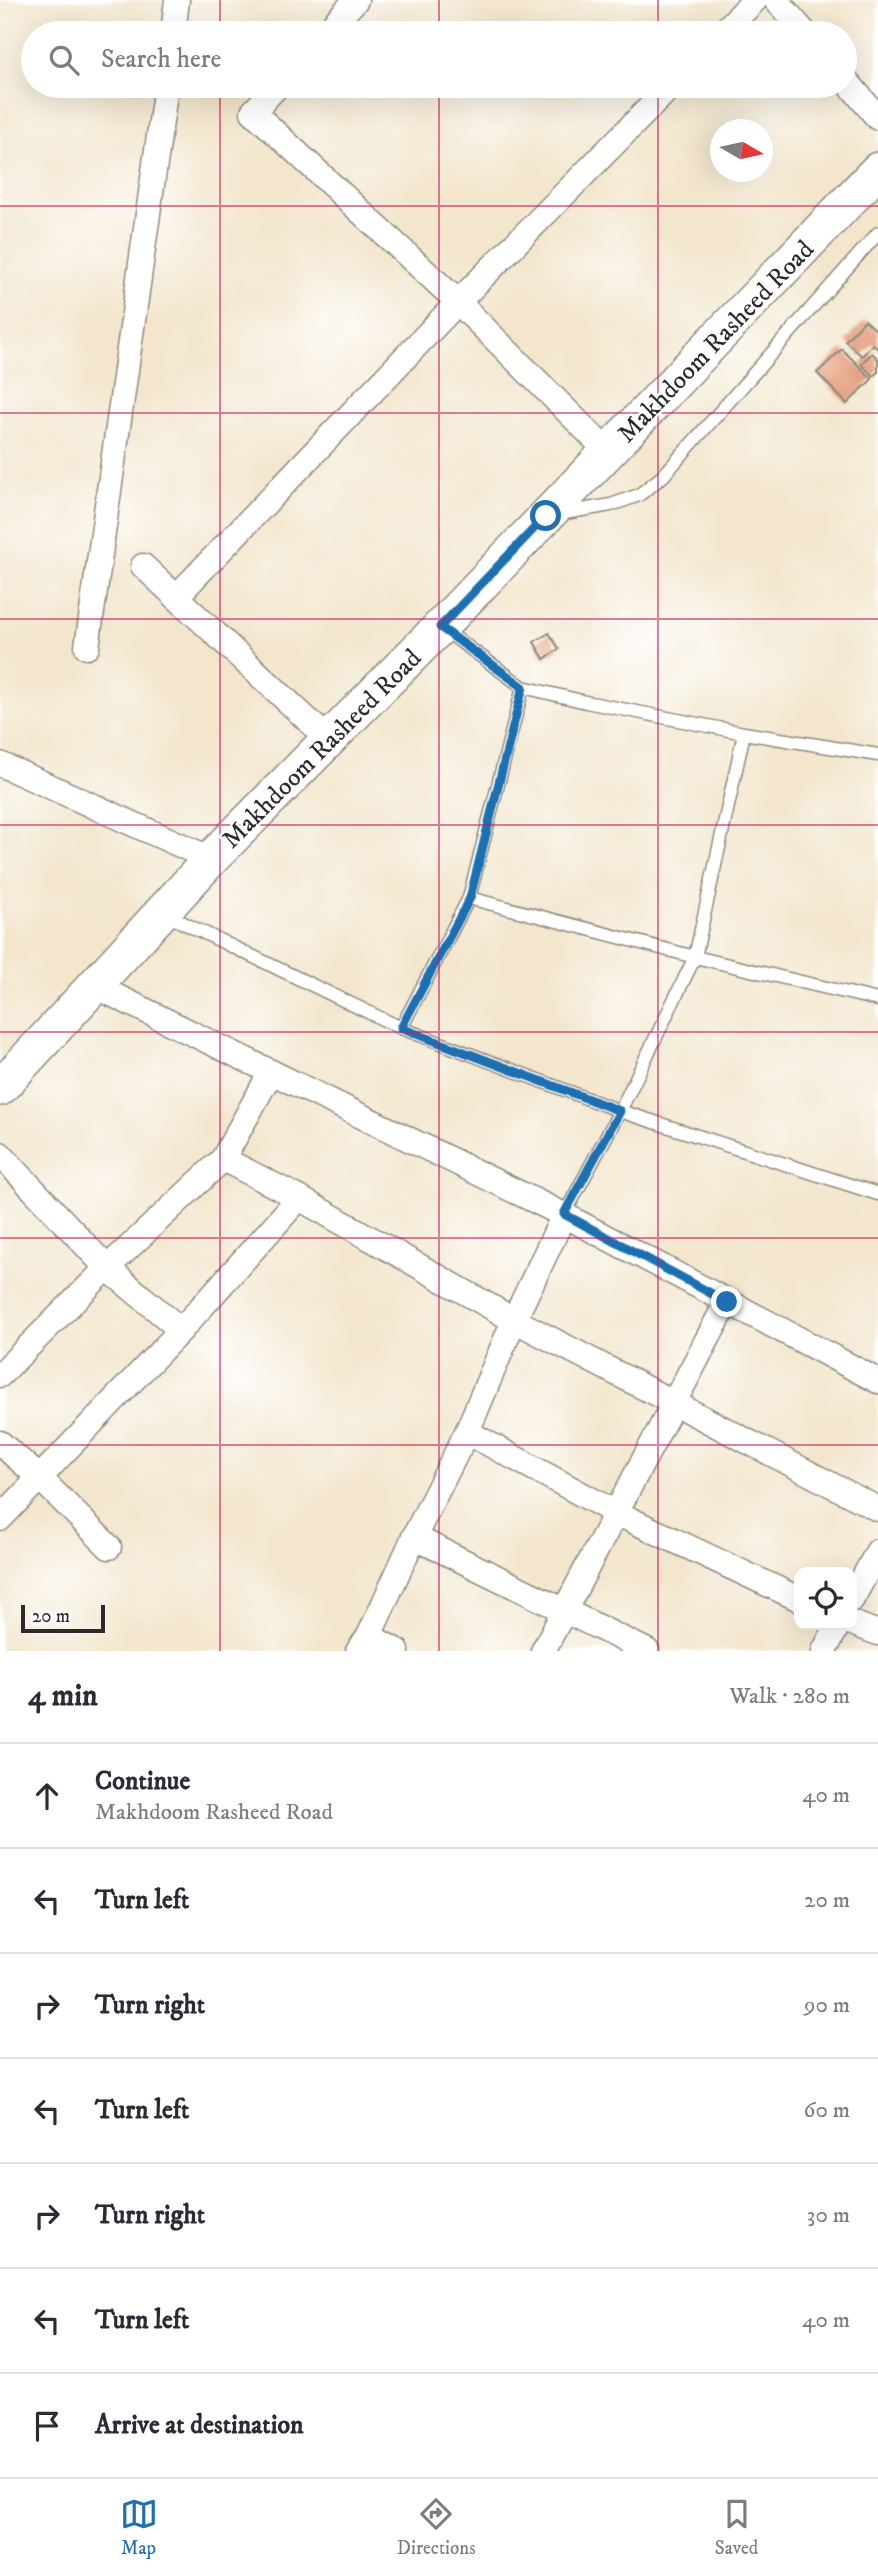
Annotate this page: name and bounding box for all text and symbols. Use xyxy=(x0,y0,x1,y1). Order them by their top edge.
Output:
search box xyxy=(21,21,857,98)
icon: search xyxy=(45,41,83,79)
text: Search here xyxy=(101,43,221,76)
north arrow xyxy=(710,119,773,182)
street label: Makhdoom Rasheed Road xyxy=(611,234,821,450)
route start xyxy=(530,500,561,531)
street label: Makhdoom Rasheed Road xyxy=(215,642,429,856)
route end xyxy=(711,1286,742,1317)
map controls xyxy=(794,1567,857,1630)
button: locate xyxy=(794,1567,857,1630)
scale bar xyxy=(21,1602,105,1634)
text: 20 m xyxy=(32,1605,70,1628)
text: 4 min xyxy=(28,1678,98,1715)
text: Walk · 280 m xyxy=(729,1682,850,1711)
text: Continue xyxy=(95,1765,190,1798)
icon: ahead xyxy=(28,1777,66,1815)
text: 40 m xyxy=(802,1781,850,1810)
text: Makhdoom Rasheed Road xyxy=(95,1798,333,1827)
icon: left xyxy=(28,1882,66,1920)
text: Turn left xyxy=(95,1884,189,1917)
text: 20 m xyxy=(804,1886,850,1915)
icon: right xyxy=(28,1987,66,2025)
text: Turn right xyxy=(95,1989,205,2022)
text: 90 m xyxy=(804,1991,850,2020)
icon: left xyxy=(28,2092,66,2130)
text: Turn left xyxy=(95,2094,189,2127)
text: 60 m xyxy=(803,2096,850,2125)
icon: right xyxy=(28,2197,66,2235)
text: Turn right xyxy=(95,2199,205,2232)
text: 30 m xyxy=(807,2201,850,2230)
icon: left xyxy=(28,2302,66,2340)
text: Turn left xyxy=(95,2304,189,2337)
text: 40 m xyxy=(802,2306,850,2335)
icon: arrive xyxy=(28,2407,66,2445)
text: Arrive at destination xyxy=(95,2409,304,2442)
tab: Map xyxy=(120,2495,158,2560)
tab: Directions xyxy=(397,2495,476,2560)
tab: Saved xyxy=(715,2495,758,2560)

